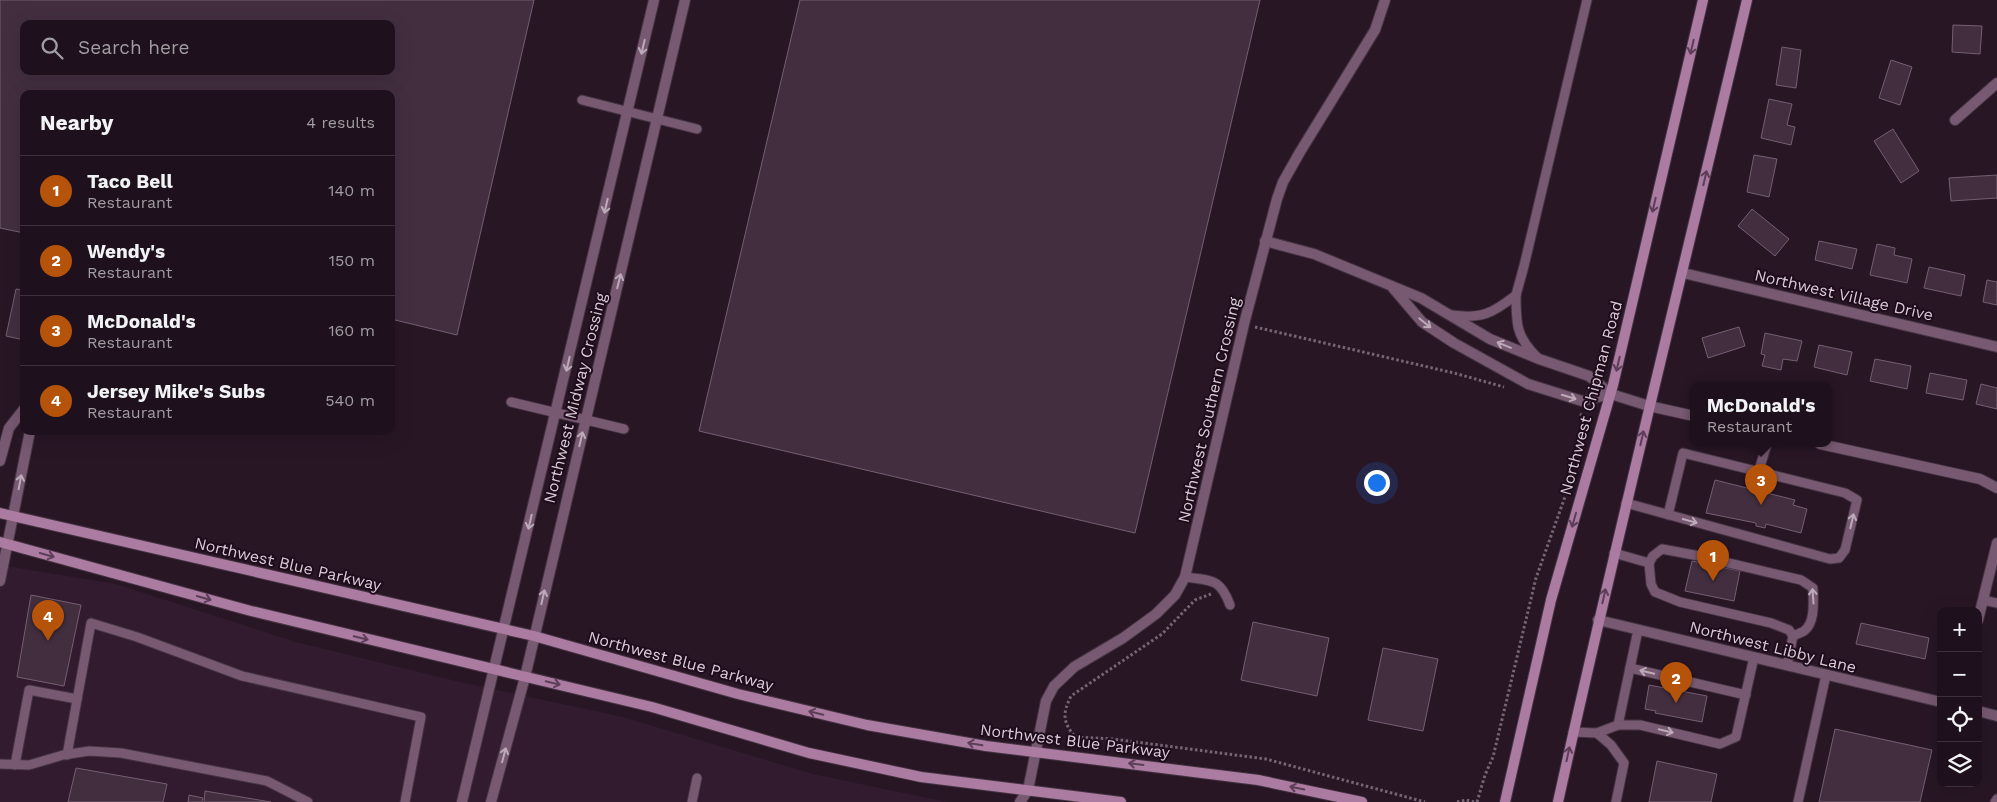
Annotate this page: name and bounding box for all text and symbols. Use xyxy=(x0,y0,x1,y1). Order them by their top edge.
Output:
search box xyxy=(20,20,395,75)
icon: search xyxy=(38,34,66,62)
text: Search here xyxy=(78,36,189,59)
one-way arrow xyxy=(638,39,647,55)
one-way arrow xyxy=(1687,39,1696,55)
text: Nearby xyxy=(40,110,113,135)
text: 4 results xyxy=(306,113,375,132)
text: Taco Bell xyxy=(87,170,173,193)
one-way arrow xyxy=(1701,171,1710,187)
text: 1 xyxy=(53,181,59,200)
text: 140 m xyxy=(328,181,375,200)
text: Restaurant xyxy=(87,193,173,212)
one-way arrow xyxy=(601,197,610,213)
one-way arrow xyxy=(1649,197,1658,213)
text: Wendy's xyxy=(87,240,165,263)
text: 2 xyxy=(51,251,61,270)
text: 150 m xyxy=(329,251,375,270)
text: Restaurant xyxy=(87,263,173,282)
street label: Northwest Village Drive xyxy=(1753,265,1935,325)
one-way arrow xyxy=(615,274,624,290)
street label: Northwest Midway Crossing xyxy=(540,290,610,505)
street label: Northwest Southern Crossing xyxy=(1174,295,1244,524)
street label: Northwest Chipman Road xyxy=(1556,299,1626,497)
text: McDonald's xyxy=(87,310,196,333)
one-way arrow xyxy=(1419,318,1432,329)
text: 3 xyxy=(51,321,61,340)
text: 160 m xyxy=(328,321,375,340)
text: Restaurant xyxy=(87,333,173,352)
one-way arrow xyxy=(1497,339,1512,349)
one-way arrow xyxy=(563,355,572,371)
one-way arrow xyxy=(1613,355,1622,371)
text: Jersey Mike's Subs xyxy=(87,380,265,403)
popup xyxy=(1690,382,1832,447)
text: 4 xyxy=(51,391,61,410)
text: 540 m xyxy=(325,391,375,410)
one-way arrow xyxy=(1561,393,1576,402)
text: McDonald's xyxy=(1707,394,1815,417)
text: Restaurant xyxy=(87,403,173,422)
text: Restaurant xyxy=(1707,417,1792,436)
one-way arrow xyxy=(1638,430,1647,446)
one-way arrow xyxy=(577,432,586,448)
pin: 3 xyxy=(1745,464,1777,505)
your location xyxy=(1364,470,1390,496)
one-way arrow xyxy=(16,474,26,490)
one-way arrow xyxy=(1569,512,1579,528)
one-way arrow xyxy=(525,513,534,529)
one-way arrow xyxy=(1848,513,1857,529)
one-way arrow xyxy=(1681,516,1697,526)
street label: Northwest Blue Parkway xyxy=(193,533,384,595)
pin: 1 xyxy=(1697,540,1729,581)
one-way arrow xyxy=(39,550,55,560)
one-way arrow xyxy=(1600,588,1609,604)
one-way arrow xyxy=(1808,589,1818,605)
one-way arrow xyxy=(539,590,548,606)
one-way arrow xyxy=(195,594,211,604)
pin: 4 xyxy=(32,600,64,641)
map controls xyxy=(1937,607,1982,787)
button: + xyxy=(1937,607,1982,652)
street label: Northwest Libby Lane xyxy=(1688,617,1858,677)
street label: Northwest Blue Parkway xyxy=(586,627,776,695)
one-way arrow xyxy=(353,634,369,643)
button: − xyxy=(1937,652,1982,697)
pin: 2 xyxy=(1660,662,1692,703)
one-way arrow xyxy=(1640,667,1656,676)
one-way arrow xyxy=(545,679,561,688)
button: locate xyxy=(1937,697,1982,742)
one-way arrow xyxy=(808,708,824,717)
street label: Northwest Blue Parkway xyxy=(979,720,1172,762)
one-way arrow xyxy=(1658,727,1674,736)
one-way arrow xyxy=(967,739,983,749)
button: layers xyxy=(1937,742,1982,787)
one-way arrow xyxy=(500,747,509,763)
one-way arrow xyxy=(1564,747,1573,763)
one-way arrow xyxy=(1129,759,1145,769)
one-way arrow xyxy=(1289,783,1305,792)

